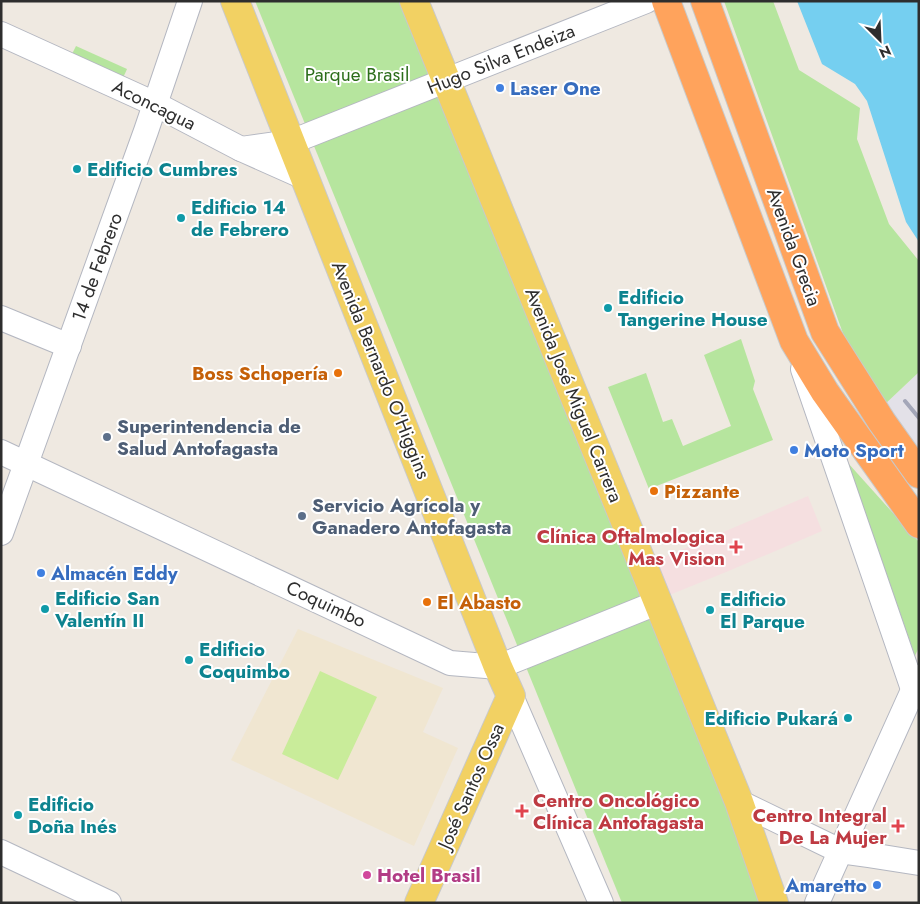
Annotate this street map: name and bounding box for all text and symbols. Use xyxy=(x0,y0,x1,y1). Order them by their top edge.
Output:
north arrow xyxy=(855,15,905,65)
street label: Hugo Silva Endeiza xyxy=(423,17,579,101)
text: N xyxy=(876,40,894,63)
park label: Parque Brasil xyxy=(305,61,409,88)
street label: Aconcagua xyxy=(108,73,200,137)
place label: Laser One xyxy=(510,75,601,102)
marker: Laser One xyxy=(494,82,506,94)
place label: Edificio Cumbres xyxy=(87,156,238,183)
marker: Edificio Cumbres xyxy=(71,163,83,175)
street label: Avenida Grecia xyxy=(760,184,828,310)
place label: Edificio 14 de Febrero xyxy=(191,194,289,243)
street label: 14 de Febrero xyxy=(65,209,129,325)
marker: Edificio 14 de Febrero xyxy=(175,212,187,224)
street label: Avenida Bernardo O'Higgins xyxy=(325,257,437,483)
street label: Avenida José Miguel Carrera xyxy=(519,284,629,506)
place label: Edificio Tangerine House xyxy=(618,284,768,333)
marker: Edificio Tangerine House xyxy=(602,302,614,314)
place label: Boss Schopería xyxy=(192,360,328,387)
marker: Boss Schopería xyxy=(332,367,344,379)
place label: Superintendencia de Salud Antofagasta xyxy=(117,413,301,462)
marker: Superintendencia de Salud Antofagasta xyxy=(101,431,113,443)
place label: Moto Sport xyxy=(804,437,904,464)
marker: Moto Sport xyxy=(788,444,800,456)
place label: Pizzante xyxy=(664,478,740,505)
marker: Pizzante xyxy=(648,485,660,497)
place label: Servicio Agrícola y Ganadero Antofagasta xyxy=(312,492,512,541)
marker: Servicio Agrícola y Ganadero Antofagasta xyxy=(296,510,308,522)
place label: Clínica Oftalmologica Mas Vision xyxy=(537,523,725,572)
marker: Clínica Oftalmologica Mas Vision xyxy=(729,540,743,554)
place label: Almacén Eddy xyxy=(50,560,179,587)
marker: Almacén Eddy xyxy=(35,567,47,579)
street label: Coquimbo xyxy=(282,574,370,634)
place label: Edificio San Valentín II xyxy=(54,585,160,634)
place label: Edificio El Parque xyxy=(720,586,805,635)
place label: El Abasto xyxy=(437,589,521,616)
marker: El Abasto xyxy=(421,596,433,608)
marker: Edificio San Valentín II xyxy=(39,603,51,615)
marker: Edificio El Parque xyxy=(704,604,716,616)
place label: Edificio Coquimbo xyxy=(199,636,290,685)
marker: Edificio Coquimbo xyxy=(183,654,195,666)
place label: Edificio Pukará xyxy=(705,705,838,732)
marker: Edificio Pukará xyxy=(842,712,854,724)
street label: José Santos Ossa xyxy=(430,719,511,856)
place label: Centro Oncológico Clínica Antofagasta xyxy=(533,787,704,836)
place label: Edificio Doña Inés xyxy=(28,791,117,840)
place label: Centro Integral De La Mujer xyxy=(753,802,887,851)
marker: Centro Oncológico Clínica Antofagasta xyxy=(515,804,529,818)
marker: Edificio Doña Inés xyxy=(12,809,24,821)
marker: Centro Integral De La Mujer xyxy=(891,819,905,833)
place label: Hotel Brasil xyxy=(377,862,481,889)
marker: Hotel Brasil xyxy=(361,869,373,881)
place label: Amaretto xyxy=(785,872,867,899)
marker: Amaretto xyxy=(871,879,883,891)

